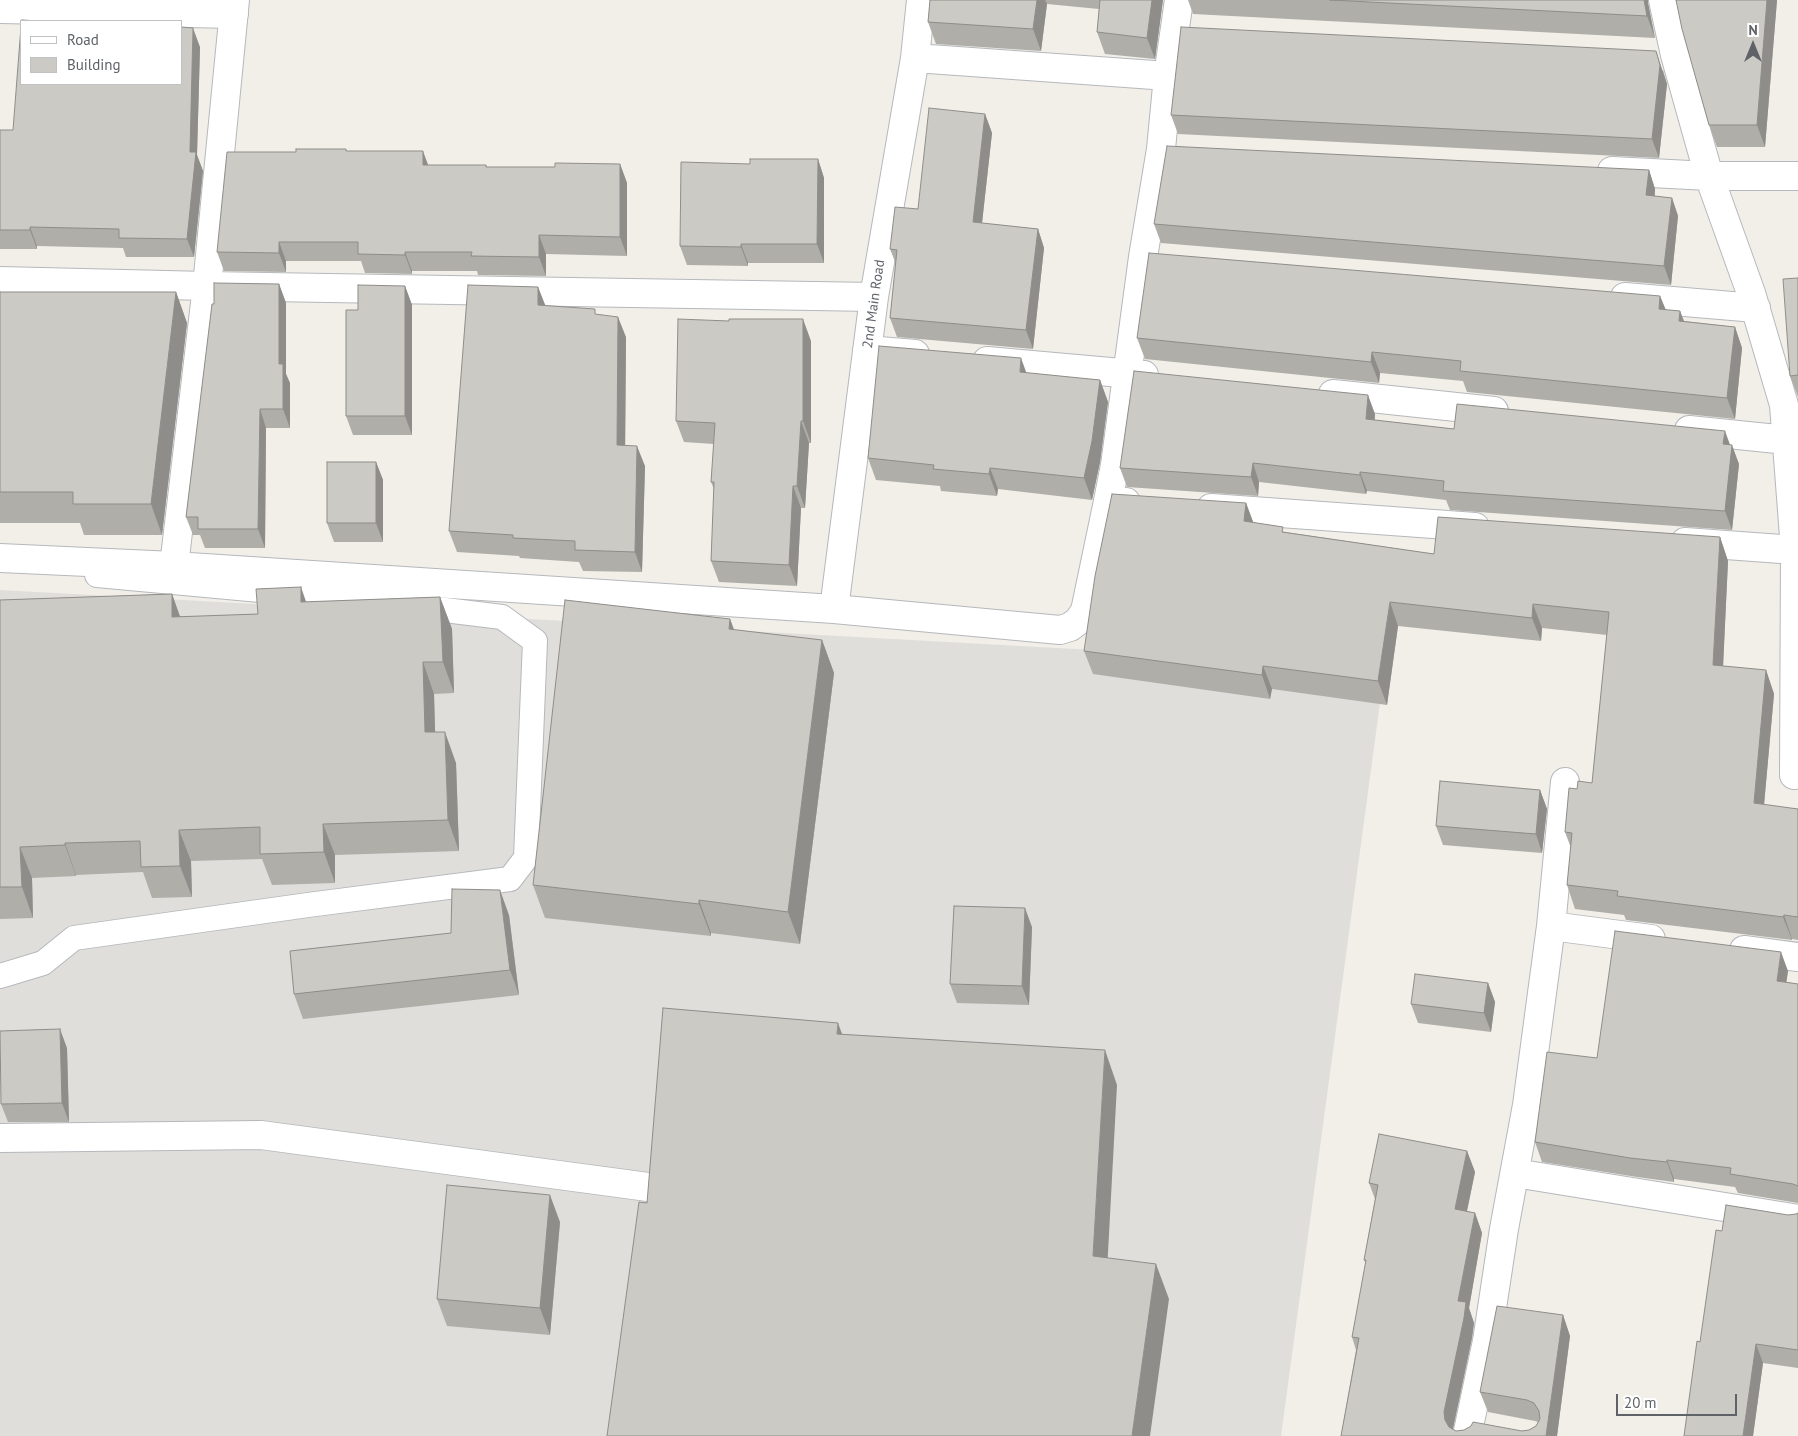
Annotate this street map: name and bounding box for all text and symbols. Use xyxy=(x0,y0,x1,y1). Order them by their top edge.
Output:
legend xyxy=(20,20,182,85)
north arrow xyxy=(1728,20,1778,70)
text: N xyxy=(1748,21,1758,39)
text: Road xyxy=(67,30,99,49)
text: Building xyxy=(67,55,121,74)
street label: 2nd Main Road xyxy=(859,259,889,349)
scale bar xyxy=(1618,1384,1739,1416)
text: 20 m xyxy=(1624,1393,1657,1412)

